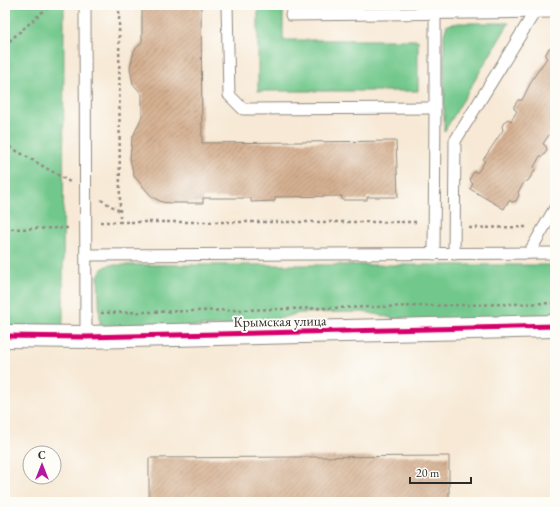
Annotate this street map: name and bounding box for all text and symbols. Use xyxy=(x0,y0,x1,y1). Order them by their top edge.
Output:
street label: Крымская улица xyxy=(233,311,327,331)
north arrow xyxy=(22,445,62,485)
text: С xyxy=(38,448,46,462)
scale bar xyxy=(410,459,471,485)
text: 20 m xyxy=(416,465,440,481)

